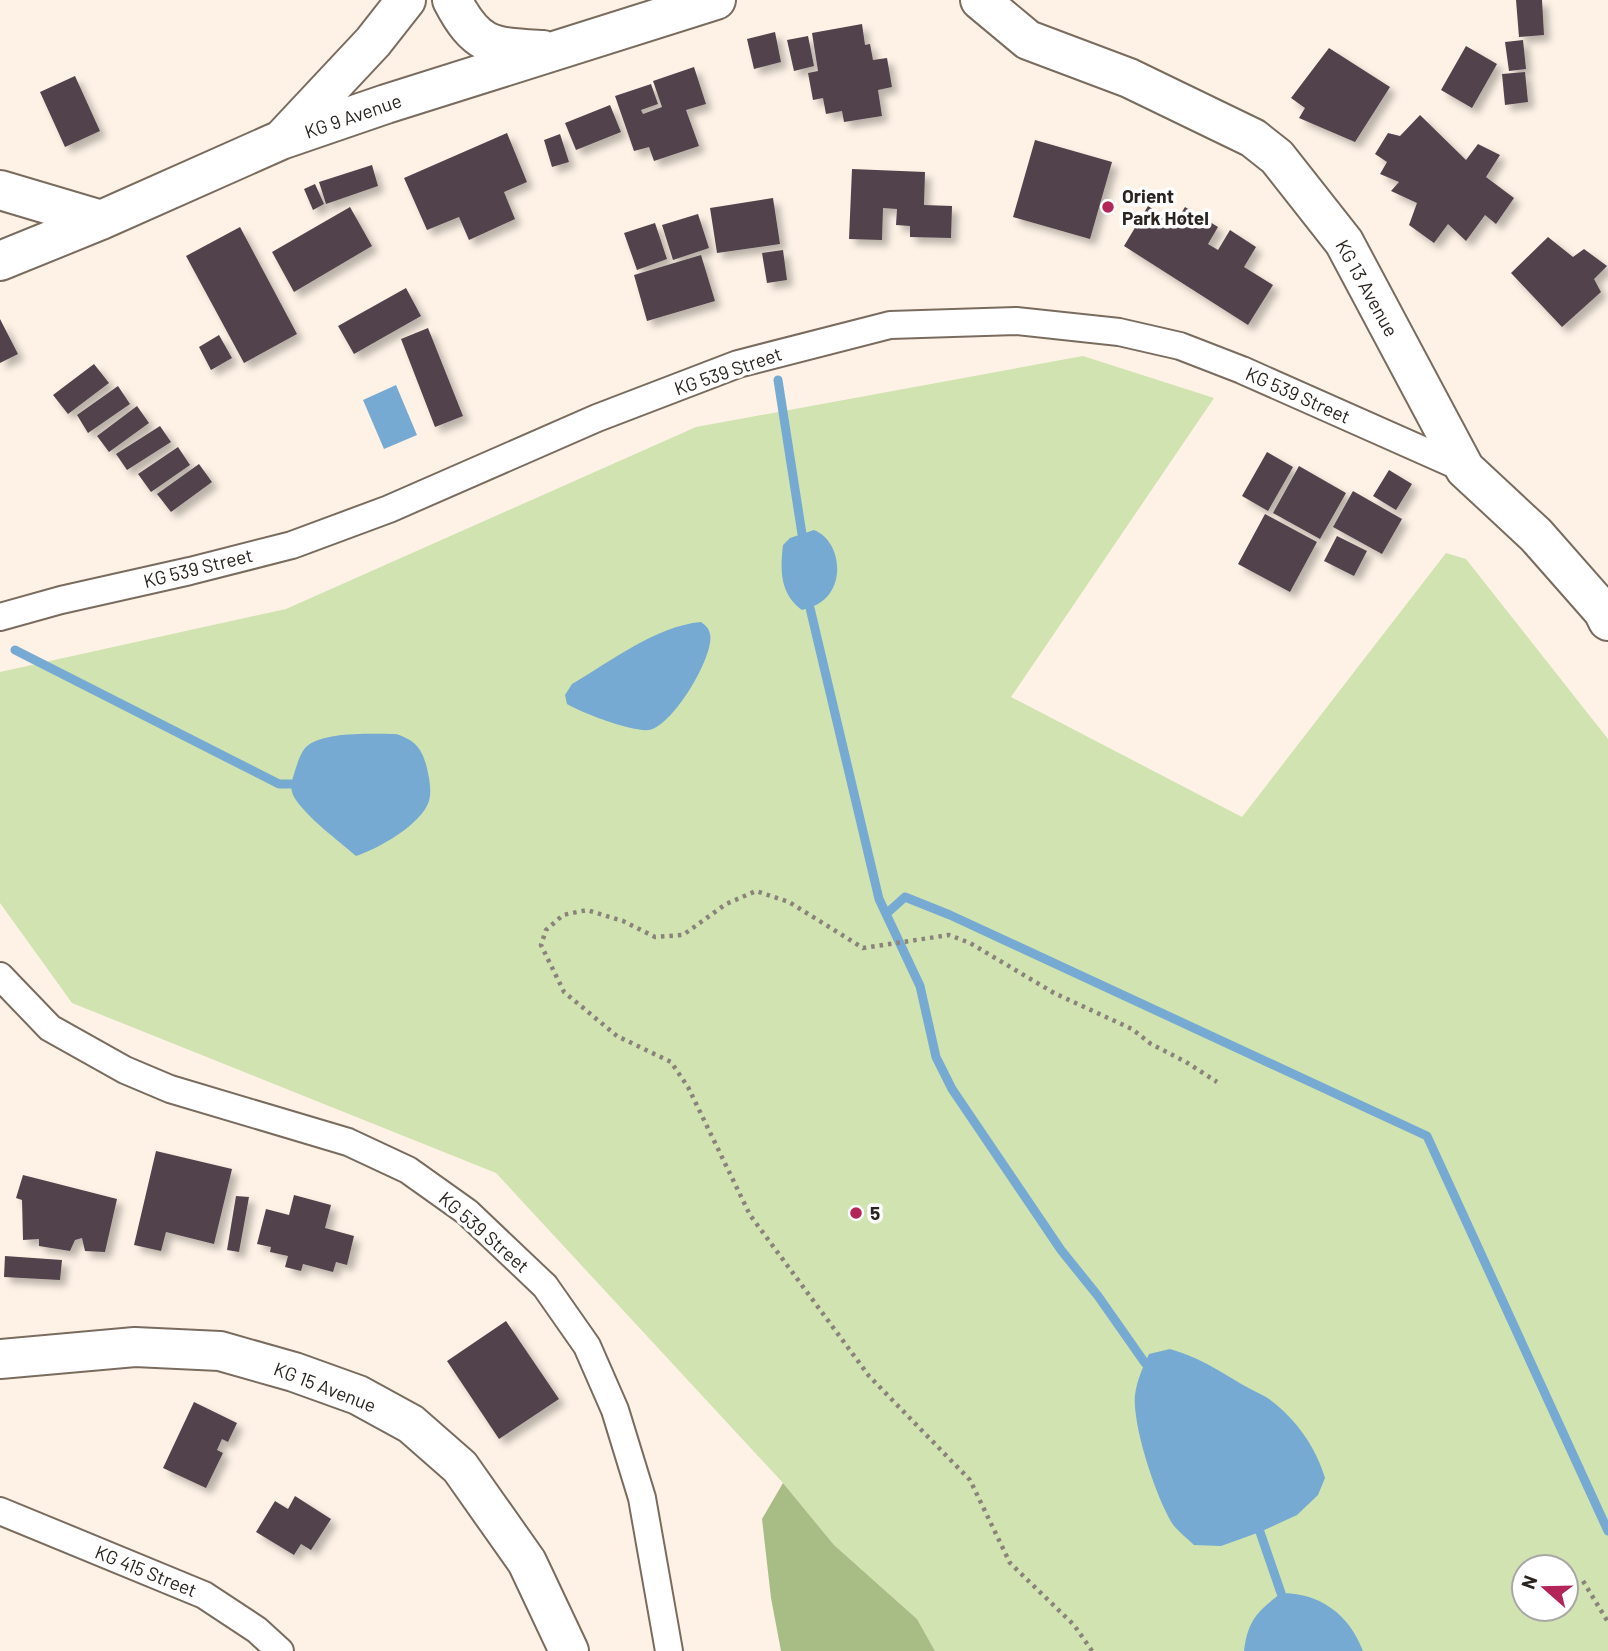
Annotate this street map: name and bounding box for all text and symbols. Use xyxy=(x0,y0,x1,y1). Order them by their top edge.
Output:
street label: KG 9 Avenue xyxy=(301,88,404,143)
place label: Orient Park Hotel xyxy=(1122,184,1209,229)
marker: Orient Park Hotel xyxy=(1100,199,1116,215)
street label: KG 13 Avenue xyxy=(1331,235,1404,340)
street label: KG 539 Street xyxy=(671,341,785,400)
street label: KG 539 Street xyxy=(1242,361,1354,428)
street label: KG 539 Street xyxy=(141,543,255,592)
street label: KG 539 Street xyxy=(435,1186,534,1277)
place label: 5 xyxy=(870,1201,880,1224)
marker: 5 xyxy=(848,1205,864,1221)
street label: KG 15 Avenue xyxy=(271,1357,379,1417)
street label: KG 415 Street xyxy=(92,1540,200,1601)
north arrow xyxy=(1510,1553,1580,1623)
text: N xyxy=(1516,1572,1542,1592)

